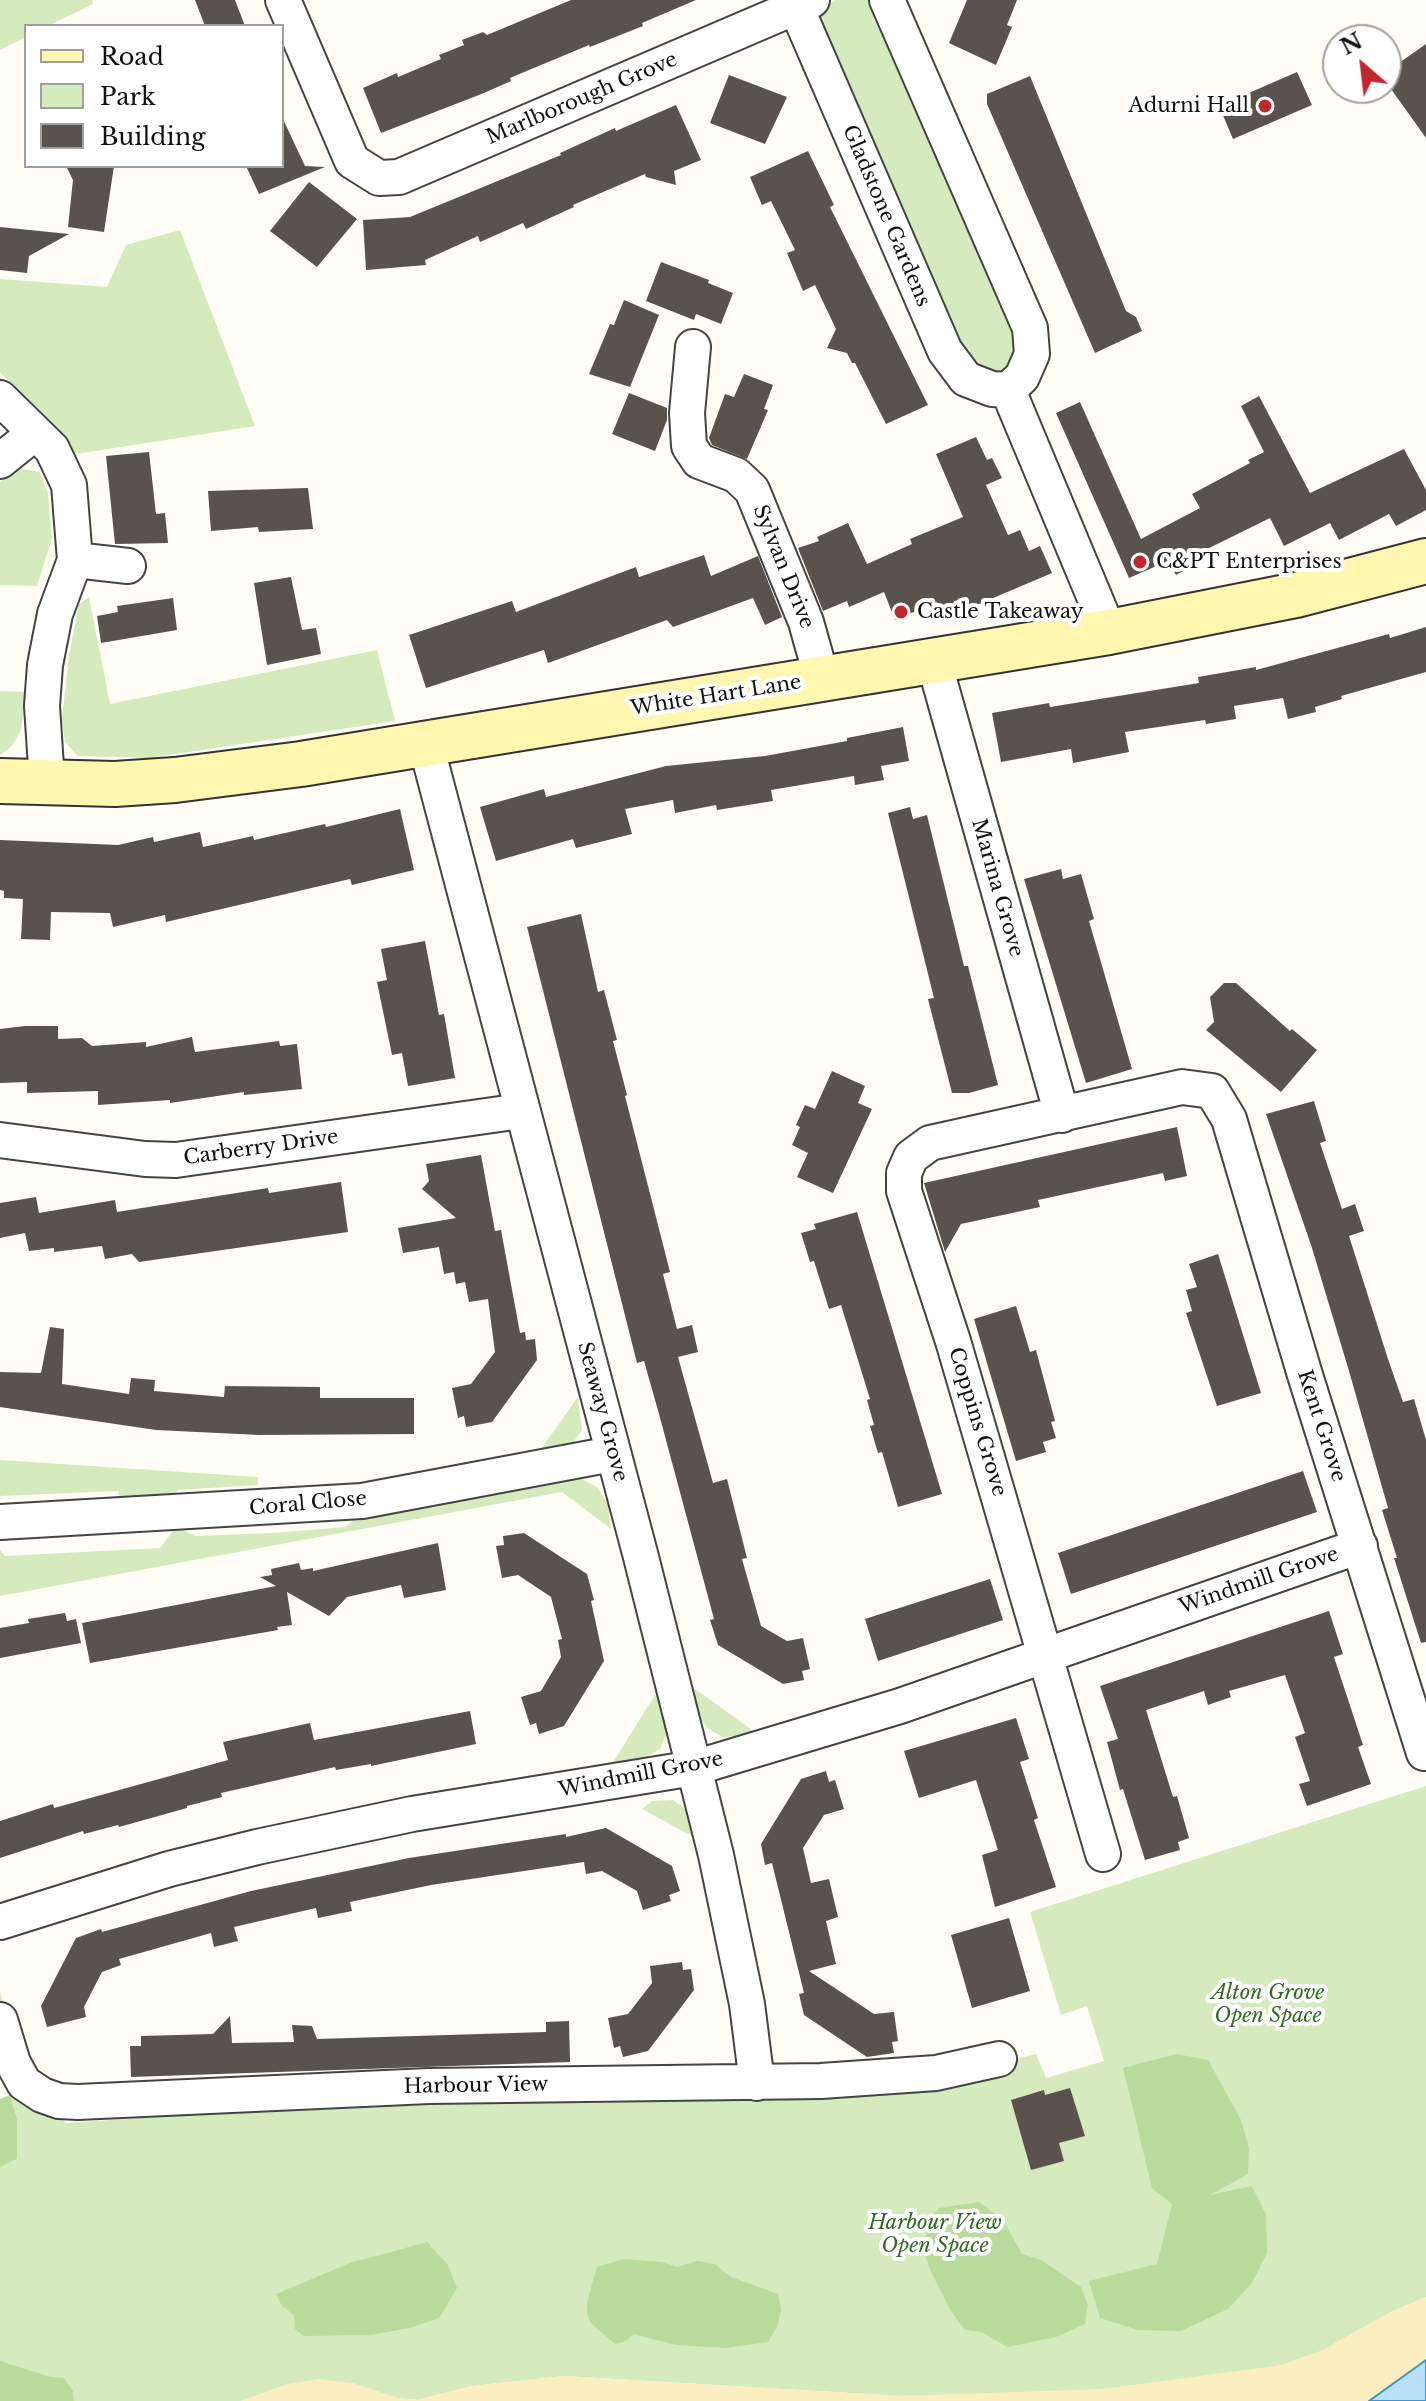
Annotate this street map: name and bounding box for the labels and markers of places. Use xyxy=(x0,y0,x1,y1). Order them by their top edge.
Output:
place label: Adurni Hall xyxy=(1129,94,1249,118)
marker: Adurni Hall xyxy=(1256,97,1274,115)
place label: C&PT Enterprises xyxy=(1156,550,1342,574)
marker: C&PT Enterprises xyxy=(1131,553,1149,571)
place label: Castle Takeaway xyxy=(917,600,1084,624)
marker: Castle Takeaway xyxy=(892,603,910,621)

